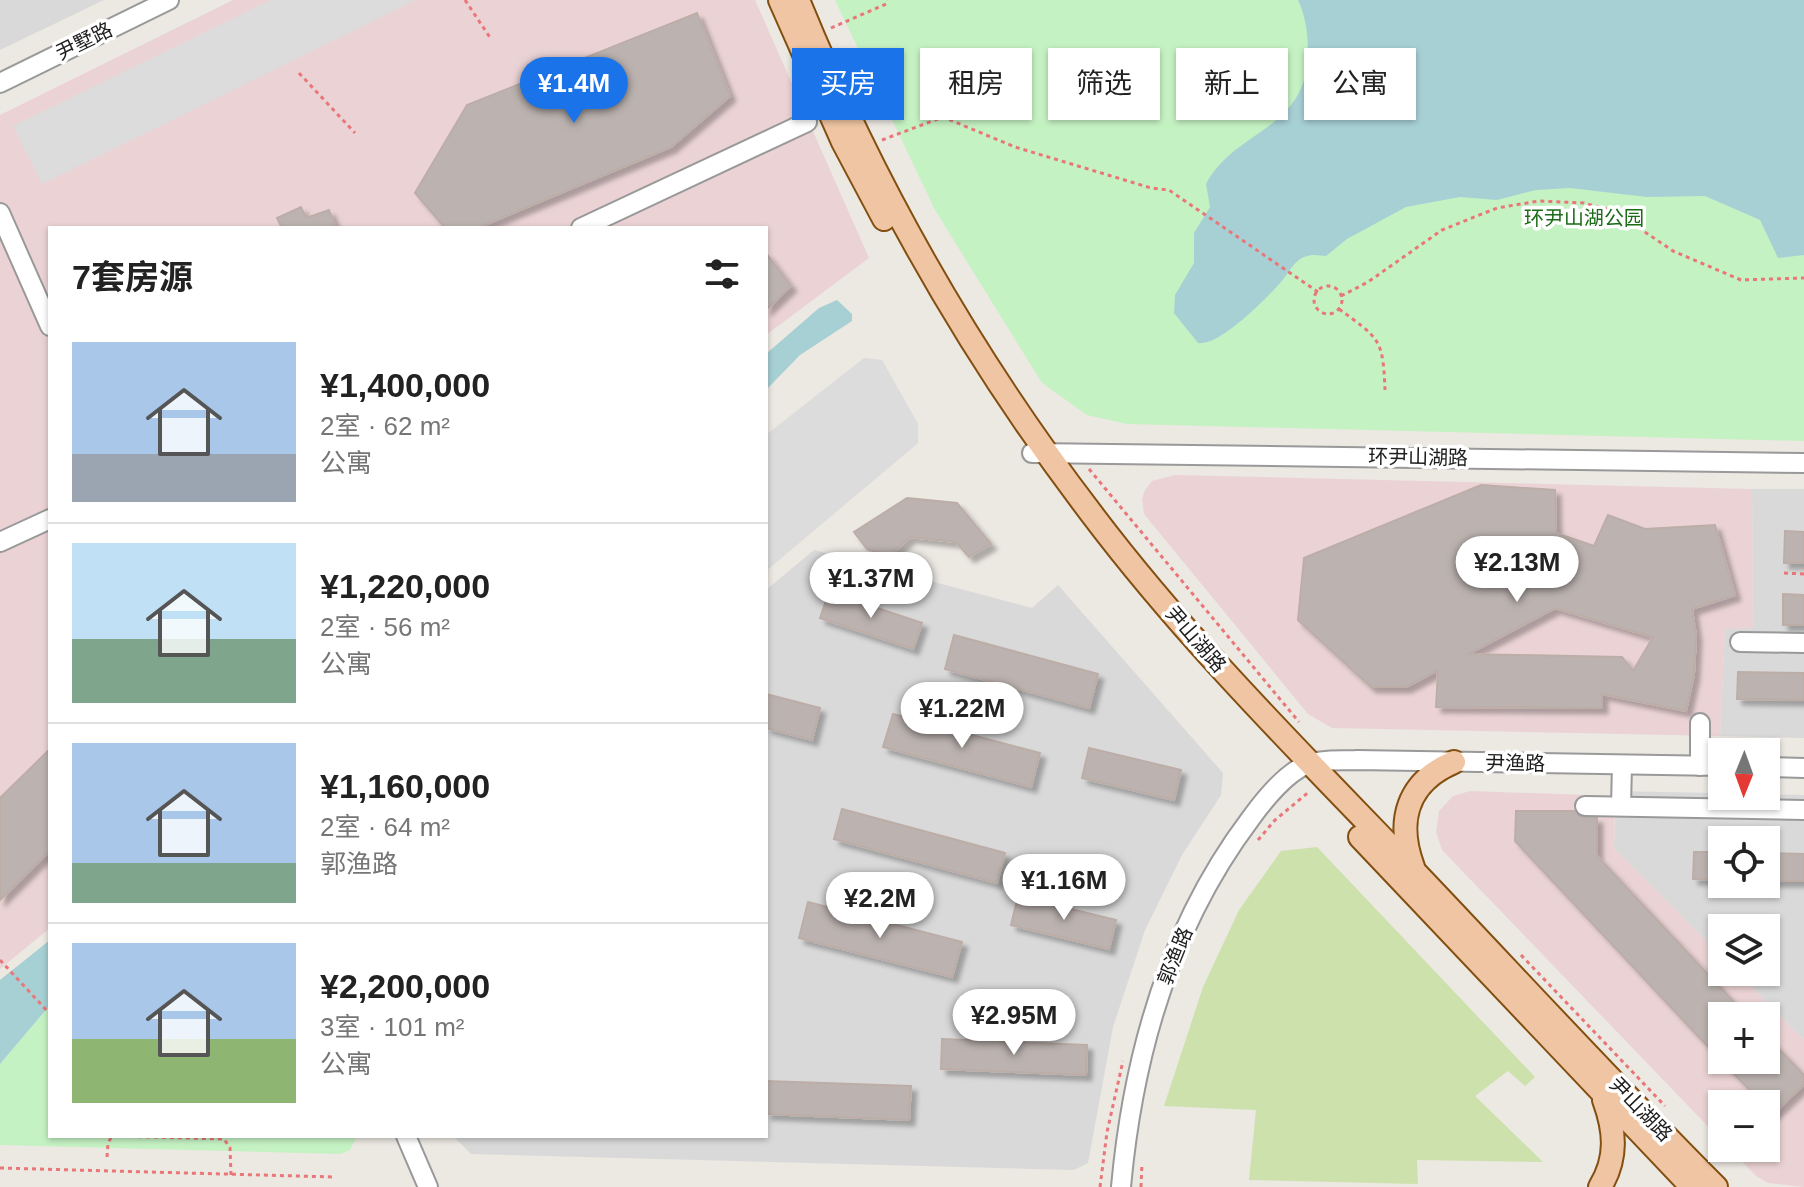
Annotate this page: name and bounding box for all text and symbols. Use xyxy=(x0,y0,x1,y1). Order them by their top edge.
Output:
street label: 尹墅路 xyxy=(52,18,116,64)
chip: 买房 xyxy=(792,48,904,120)
chip: 租房 xyxy=(920,48,1032,120)
chip: 筛选 xyxy=(1048,48,1160,120)
chip: 新上 xyxy=(1176,48,1288,120)
chip: 公寓 xyxy=(1304,48,1416,120)
pin: ¥1.4M xyxy=(518,57,630,125)
text: ¥1.4M xyxy=(538,68,610,98)
park label: 环尹山湖公园 xyxy=(1524,207,1644,229)
icon: filters xyxy=(700,252,744,296)
text: 7套房源 xyxy=(72,258,193,296)
text: ¥1,400,000 xyxy=(320,366,490,404)
icon: home xyxy=(136,374,232,470)
text: 2室 · 62 m² xyxy=(320,411,450,441)
street label: 环尹山湖路 xyxy=(1368,445,1468,469)
text: 公寓 xyxy=(320,448,372,478)
pin: ¥2.13M xyxy=(1452,536,1582,604)
text: ¥2.13M xyxy=(1474,547,1560,577)
pin: ¥1.37M xyxy=(806,552,936,620)
text: ¥1.37M xyxy=(828,563,914,593)
text: ¥1,220,000 xyxy=(320,567,490,605)
icon: home xyxy=(136,575,232,671)
street label: 尹山湖路 xyxy=(1161,602,1231,676)
text: 2室 · 56 m² xyxy=(320,612,450,642)
text: 公寓 xyxy=(320,649,372,679)
pin: ¥1.22M xyxy=(897,682,1027,750)
text: ¥1.22M xyxy=(919,693,1005,723)
north arrow xyxy=(1708,738,1780,810)
map controls xyxy=(1708,738,1780,1162)
street label: 尹渔路 xyxy=(1485,751,1545,775)
text: ¥1,160,000 xyxy=(320,767,490,805)
icon: home xyxy=(136,775,232,871)
text: 2室 · 64 m² xyxy=(320,812,450,842)
button: locate xyxy=(1708,826,1780,898)
text: 郭渔路 xyxy=(320,849,398,879)
pin: ¥1.16M xyxy=(999,854,1129,922)
text: ¥1.16M xyxy=(1021,865,1107,895)
pin: ¥2.2M xyxy=(824,872,936,940)
text: ¥2.2M xyxy=(844,883,916,913)
button: layers xyxy=(1708,914,1780,986)
street label: 郭渔路 xyxy=(1154,924,1196,988)
text: ¥2,200,000 xyxy=(320,967,490,1005)
icon: home xyxy=(136,975,232,1071)
pin: ¥2.95M xyxy=(949,989,1079,1057)
text: ¥2.95M xyxy=(971,1000,1057,1030)
button: + xyxy=(1708,1002,1780,1074)
text: 3室 · 101 m² xyxy=(320,1012,465,1042)
text: 公寓 xyxy=(320,1049,372,1079)
street label: 尹山湖路 xyxy=(1605,1073,1677,1145)
button: − xyxy=(1708,1090,1780,1162)

